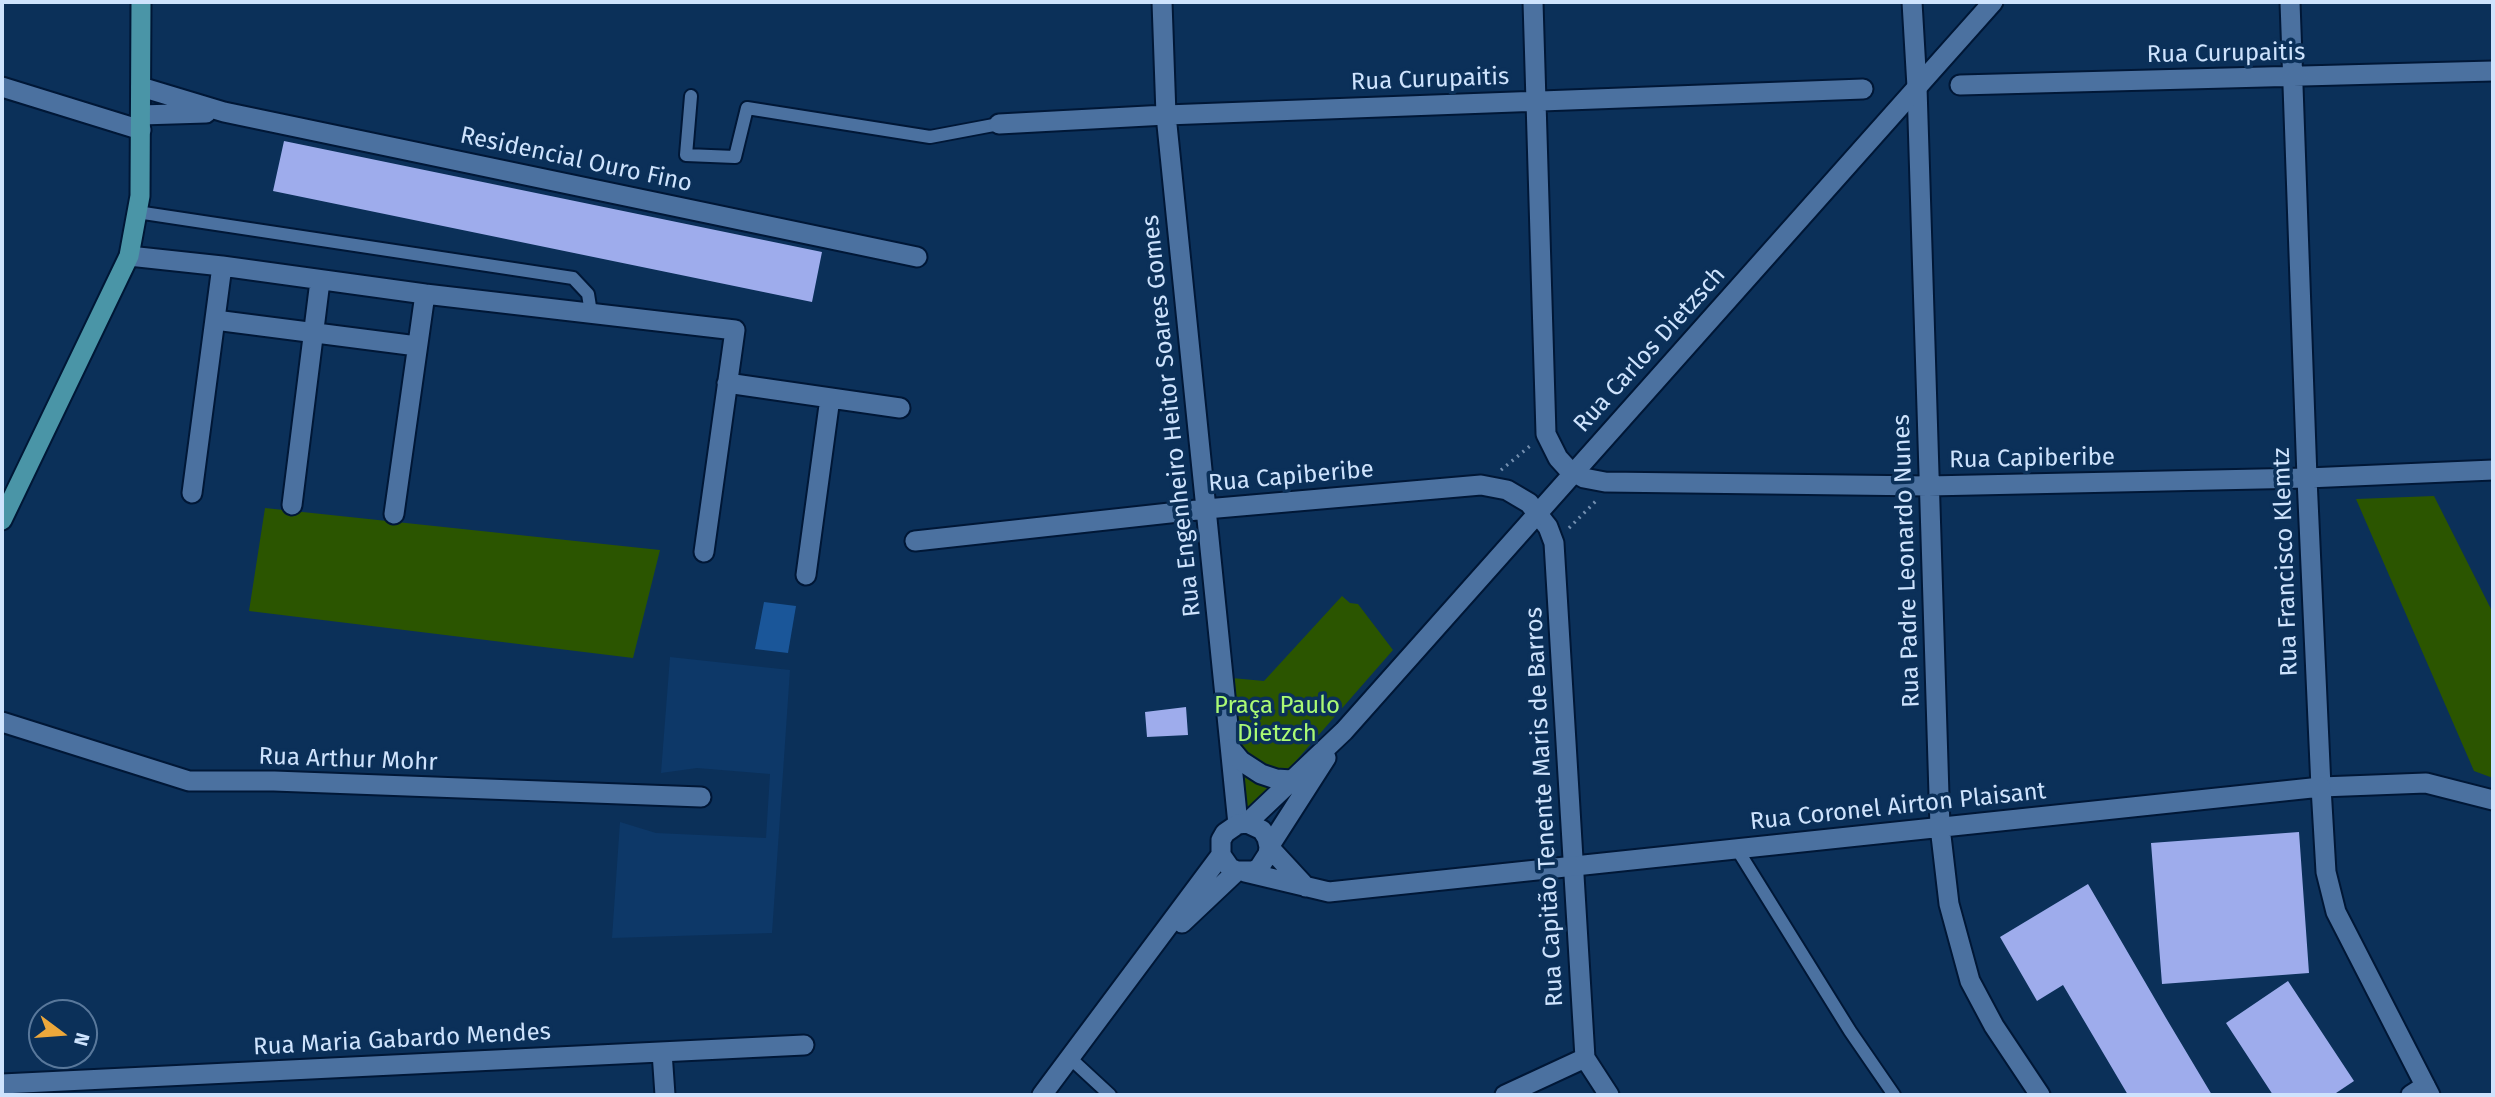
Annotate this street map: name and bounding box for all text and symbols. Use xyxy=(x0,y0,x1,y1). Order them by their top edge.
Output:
street label: Rua Curupaitis xyxy=(2146,38,2306,70)
street label: Rua Curupaitis xyxy=(1350,63,1510,97)
street label: Residencial Ouro Fino xyxy=(457,121,695,199)
street label: Rua Engenheiro Heitor Soares Gomes xyxy=(1137,214,1207,618)
street label: Rua Carlos Dietzsch xyxy=(1568,261,1732,439)
street label: Rua Padre Leonardo Nunes xyxy=(1887,414,1927,708)
street label: Rua Capiberibe xyxy=(1949,443,2115,475)
street label: Rua Francisco Klemtz xyxy=(2268,447,2304,677)
street label: Rua Capiberibe xyxy=(1207,455,1375,499)
street label: Rua Capitão Tenente Maris de Barros xyxy=(1520,607,1570,1007)
park label: Praça Paulo Dietzch xyxy=(1214,692,1340,748)
street label: Rua Arthur Mohr xyxy=(258,742,438,778)
street label: Rua Coronel Airton Plaisant xyxy=(1748,777,2048,837)
north arrow xyxy=(28,999,98,1069)
street label: Rua Maria Gabardo Mendes xyxy=(252,1018,552,1062)
text: N xyxy=(69,1030,95,1049)

